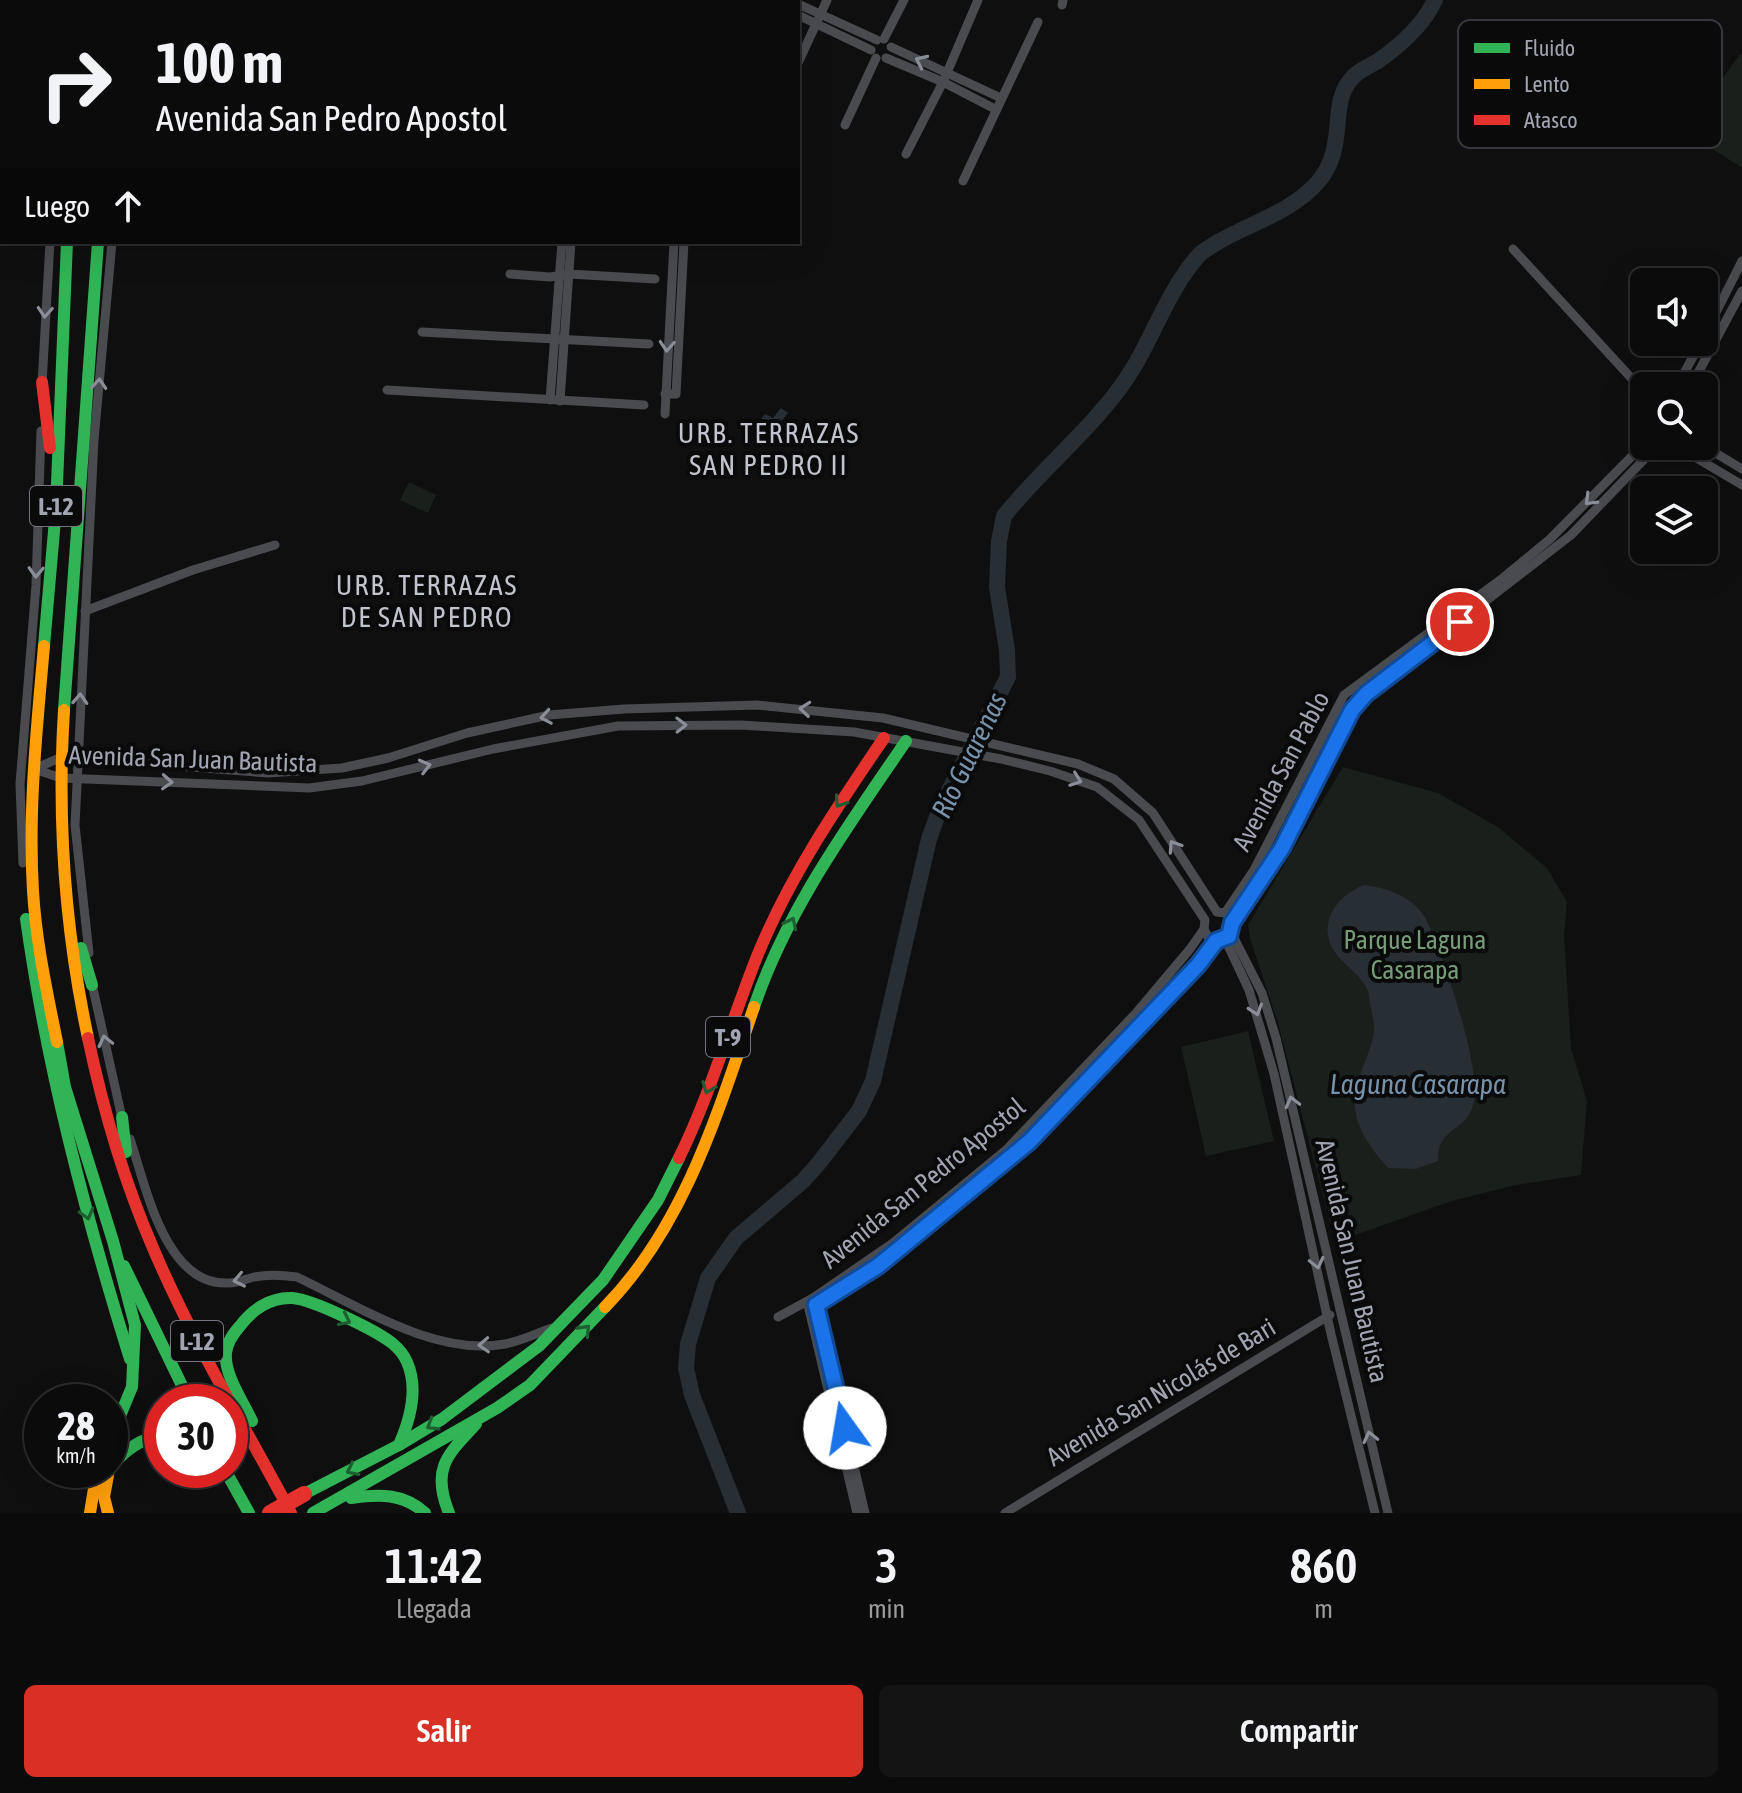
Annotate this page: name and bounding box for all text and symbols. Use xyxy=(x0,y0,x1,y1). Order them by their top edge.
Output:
legend xyxy=(1458,20,1722,148)
text: 100 m xyxy=(156,31,283,95)
icon: right xyxy=(24,32,128,136)
text: Fluido xyxy=(1524,35,1575,61)
one-way arrow xyxy=(914,55,929,71)
text: Lento xyxy=(1524,71,1570,97)
text: Avenida San Pedro Apostol xyxy=(156,97,507,139)
text: Atasco xyxy=(1524,107,1578,133)
icon: ahead xyxy=(106,184,150,228)
text: Luego xyxy=(24,189,90,223)
map controls xyxy=(1630,268,1718,564)
button: sound xyxy=(1630,268,1718,356)
one-way arrow xyxy=(37,306,54,319)
one-way arrow xyxy=(659,340,676,353)
button: search xyxy=(1630,372,1718,460)
one-way arrow xyxy=(90,377,107,390)
district label: URB. TERRAZAS SAN PEDRO II xyxy=(678,417,860,481)
button: layers xyxy=(1630,476,1718,564)
road number: L-12 xyxy=(30,486,82,526)
one-way arrow xyxy=(1585,491,1599,505)
one-way arrow xyxy=(28,566,45,579)
district label: URB. TERRAZAS DE SAN PEDRO xyxy=(336,569,518,633)
pin xyxy=(1426,588,1494,656)
icon: arrive xyxy=(1438,600,1482,644)
street label: Avenida San Pablo xyxy=(1226,686,1336,856)
water label: Río Guarenas xyxy=(925,687,1013,823)
one-way arrow xyxy=(71,692,88,705)
one-way arrow xyxy=(798,701,811,718)
one-way arrow xyxy=(539,707,553,724)
one-way arrow xyxy=(675,716,688,734)
street label: Avenida San Juan Bautista xyxy=(68,740,318,778)
one-way arrow xyxy=(418,758,431,775)
one-way arrow xyxy=(1068,770,1082,787)
one-way arrow xyxy=(161,774,174,791)
one-way arrow xyxy=(835,794,850,808)
one-way arrow xyxy=(1169,840,1184,855)
one-way arrow xyxy=(781,916,797,931)
park label: Parque Laguna Casarapa xyxy=(1344,925,1486,985)
one-way arrow xyxy=(1247,1003,1263,1017)
road number: T-9 xyxy=(706,1017,750,1057)
one-way arrow xyxy=(97,1035,114,1048)
water label: Laguna Casarapa xyxy=(1330,1068,1506,1100)
one-way arrow xyxy=(701,1081,718,1095)
street label: Avenida San Pedro Apostol xyxy=(815,1092,1031,1274)
one-way arrow xyxy=(1285,1096,1302,1109)
street label: Avenida San Juan Bautista xyxy=(1309,1136,1395,1386)
one-way arrow xyxy=(78,1206,95,1220)
one-way arrow xyxy=(1308,1256,1325,1269)
one-way arrow xyxy=(233,1271,247,1288)
one-way arrow xyxy=(337,1311,352,1326)
street label: Avenida San Nicolás de Bari xyxy=(1041,1312,1281,1472)
road number: L-12 xyxy=(171,1321,223,1361)
one-way arrow xyxy=(575,1325,589,1340)
one-way arrow xyxy=(477,1337,490,1354)
speed limit sign: 30 xyxy=(144,1384,248,1488)
position arrow xyxy=(803,1386,887,1470)
text: 28 xyxy=(57,1403,95,1448)
one-way arrow xyxy=(426,1416,441,1431)
one-way arrow xyxy=(1362,1431,1379,1445)
text: km/h xyxy=(56,1444,96,1467)
one-way arrow xyxy=(345,1460,360,1475)
text: 11:42 xyxy=(385,1538,483,1593)
text: 3 xyxy=(875,1538,898,1593)
text: 860 xyxy=(1290,1538,1357,1593)
text: Llegada xyxy=(396,1594,472,1624)
text: min xyxy=(868,1594,905,1624)
text: m xyxy=(1314,1594,1333,1624)
button: Salir xyxy=(24,1685,863,1777)
button: Compartir xyxy=(879,1685,1718,1777)

